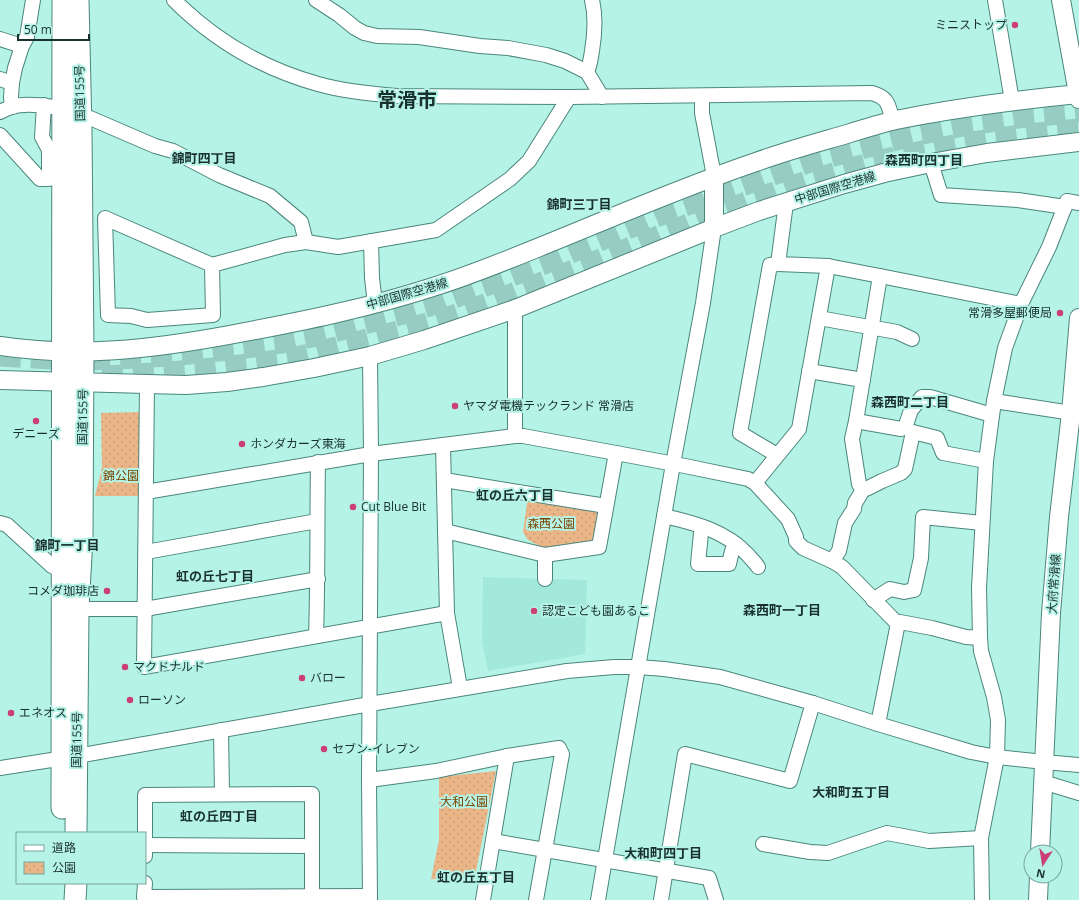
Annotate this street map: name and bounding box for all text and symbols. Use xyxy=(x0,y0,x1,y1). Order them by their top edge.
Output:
scale bar xyxy=(18,16,89,42)
place label: ミニストップ xyxy=(935,16,1007,33)
marker: ミニストップ xyxy=(1010,20,1020,30)
text: 50 m xyxy=(24,21,52,38)
street label: 国道155号 xyxy=(71,65,88,121)
district label: 常滑市 xyxy=(377,86,437,113)
district label: 錦町四丁目 xyxy=(171,149,237,167)
district label: 森西町四丁目 xyxy=(885,151,963,169)
street label: 中部国際空港線 xyxy=(792,167,878,208)
district label: 錦町三丁目 xyxy=(546,195,612,213)
street label: 中部国際空港線 xyxy=(364,274,450,313)
place label: 常滑多屋郵便局 xyxy=(968,304,1052,321)
marker: 常滑多屋郵便局 xyxy=(1055,308,1065,318)
street label: 国道155号 xyxy=(74,389,91,445)
district label: 森西町二丁目 xyxy=(871,393,949,411)
place label: ヤマダ電機テックランド 常滑店 xyxy=(463,397,634,414)
marker: ヤマダ電機テックランド 常滑店 xyxy=(450,401,460,411)
marker: デニーズ xyxy=(31,416,41,426)
place label: デニーズ xyxy=(12,425,60,442)
place label: ホンダカーズ東海 xyxy=(250,435,345,452)
marker: ホンダカーズ東海 xyxy=(237,439,247,449)
park label: 錦公園 xyxy=(103,467,139,484)
district label: 虹の丘六丁目 xyxy=(476,486,554,504)
place label: Cut Blue Bit xyxy=(361,498,426,515)
marker: Cut Blue Bit xyxy=(348,502,358,512)
park label: 森西公園 xyxy=(527,515,575,532)
district label: 錦町一丁目 xyxy=(34,536,100,554)
street label: 大府常滑線 xyxy=(1043,553,1064,614)
district label: 虹の丘七丁目 xyxy=(176,567,254,585)
place label: コメダ珈琲店 xyxy=(27,582,99,599)
marker: コメダ珈琲店 xyxy=(102,586,112,596)
district label: 森西町一丁目 xyxy=(743,601,821,619)
place label: 認定こども園あるこ xyxy=(542,602,650,619)
marker: 認定こども園あるこ xyxy=(529,606,539,616)
place label: マクドナルド xyxy=(133,658,205,675)
marker: マクドナルド xyxy=(120,662,130,672)
place label: バロー xyxy=(310,669,346,686)
marker: バロー xyxy=(297,673,307,683)
place label: ローソン xyxy=(138,691,186,708)
marker: ローソン xyxy=(125,695,135,705)
place label: エネオス xyxy=(19,704,67,721)
marker: エネオス xyxy=(6,708,16,718)
street label: 国道155号 xyxy=(68,712,85,768)
place label: セブン-イレブン xyxy=(332,740,420,757)
marker: セブン-イレブン xyxy=(319,744,329,754)
district label: 大和町五丁目 xyxy=(812,783,890,801)
park label: 大和公園 xyxy=(440,793,488,810)
district label: 虹の丘四丁目 xyxy=(180,807,258,825)
legend xyxy=(16,832,146,884)
text: 道路 xyxy=(52,839,76,856)
district label: 大和町四丁目 xyxy=(624,844,702,862)
north arrow xyxy=(1023,844,1063,884)
text: 公園 xyxy=(52,859,76,876)
text: N xyxy=(1035,866,1047,883)
district label: 虹の丘五丁目 xyxy=(437,868,515,886)

